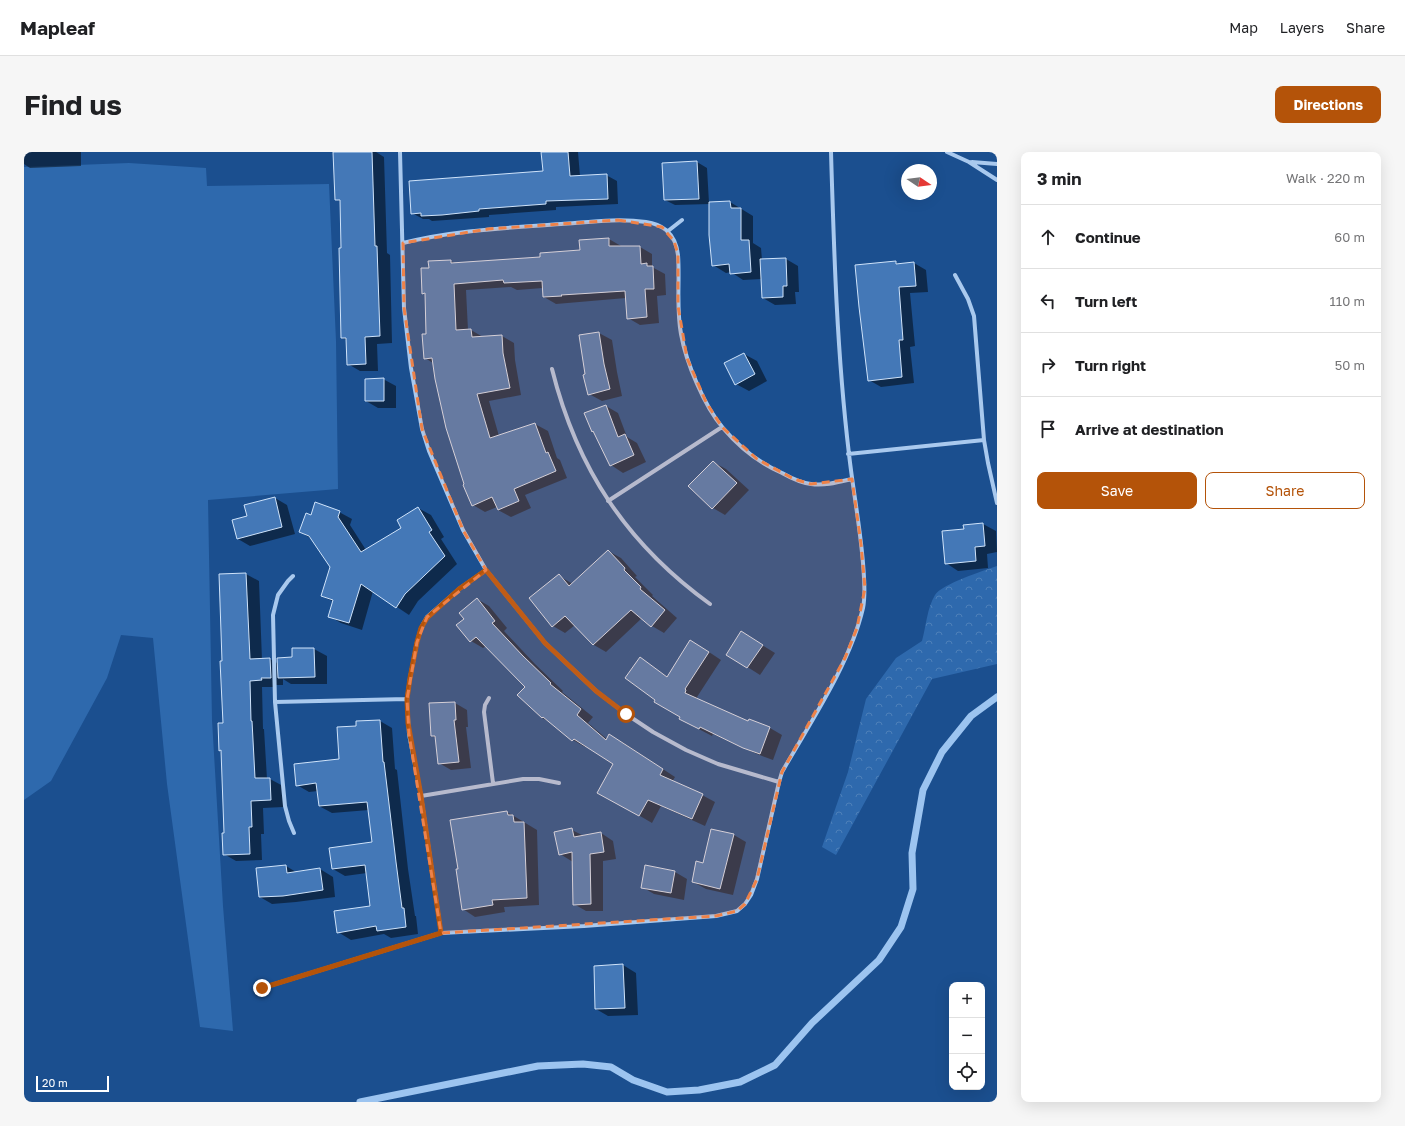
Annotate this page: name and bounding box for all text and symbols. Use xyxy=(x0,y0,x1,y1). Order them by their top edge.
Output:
text: Mapleaf xyxy=(20,16,95,39)
text: Map xyxy=(1229,19,1258,36)
text: Layers xyxy=(1280,19,1324,36)
text: Share xyxy=(1346,19,1385,36)
button: Directions xyxy=(1275,86,1381,123)
text: Find us xyxy=(24,88,122,121)
north arrow xyxy=(901,164,937,200)
text: 3 min xyxy=(1037,168,1081,189)
text: Walk · 220 m xyxy=(1286,170,1365,186)
icon: ahead xyxy=(1037,226,1059,248)
text: Continue xyxy=(1075,228,1141,246)
text: 60 m xyxy=(1334,229,1365,245)
icon: left xyxy=(1037,290,1059,312)
text: Turn left xyxy=(1075,292,1137,310)
text: 110 m xyxy=(1330,293,1365,309)
icon: right xyxy=(1037,354,1059,376)
text: Turn right xyxy=(1075,356,1146,374)
text: 50 m xyxy=(1335,357,1365,373)
icon: arrive xyxy=(1037,418,1059,440)
text: Arrive at destination xyxy=(1075,420,1224,438)
button: Save xyxy=(1037,472,1197,509)
button: Share xyxy=(1205,472,1365,509)
route start xyxy=(617,705,635,723)
route end xyxy=(253,979,271,997)
map controls xyxy=(949,982,985,1090)
button: + xyxy=(949,982,985,1018)
button: − xyxy=(949,1018,985,1054)
button: locate xyxy=(949,1054,985,1090)
scale bar xyxy=(36,1074,109,1093)
text: 20 m xyxy=(42,1076,68,1089)

